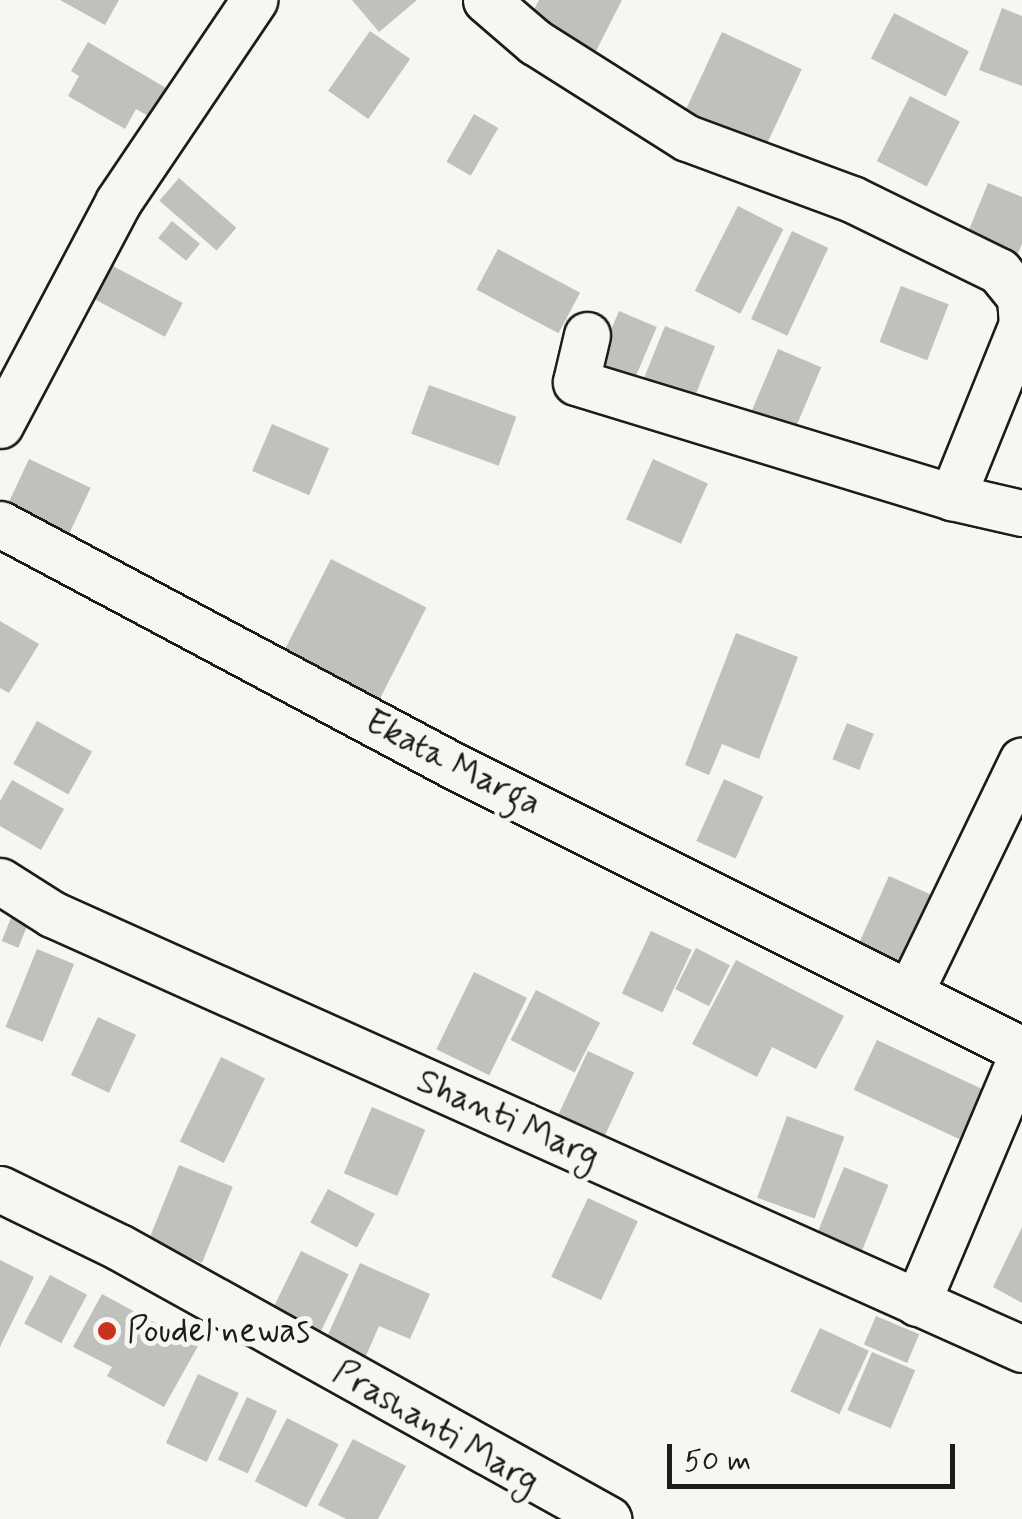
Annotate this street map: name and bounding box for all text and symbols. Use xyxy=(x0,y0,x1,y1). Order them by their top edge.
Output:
street label: Ekata Marga xyxy=(357,700,549,826)
street label: Shanti Marg xyxy=(410,1060,606,1178)
place label: Poudel newas xyxy=(127,1310,310,1352)
marker: Poudel newas xyxy=(96,1320,118,1342)
street label: Prashanti Marg xyxy=(326,1351,546,1503)
scale bar xyxy=(672,1424,960,1486)
text: 50 m xyxy=(684,1442,751,1481)

